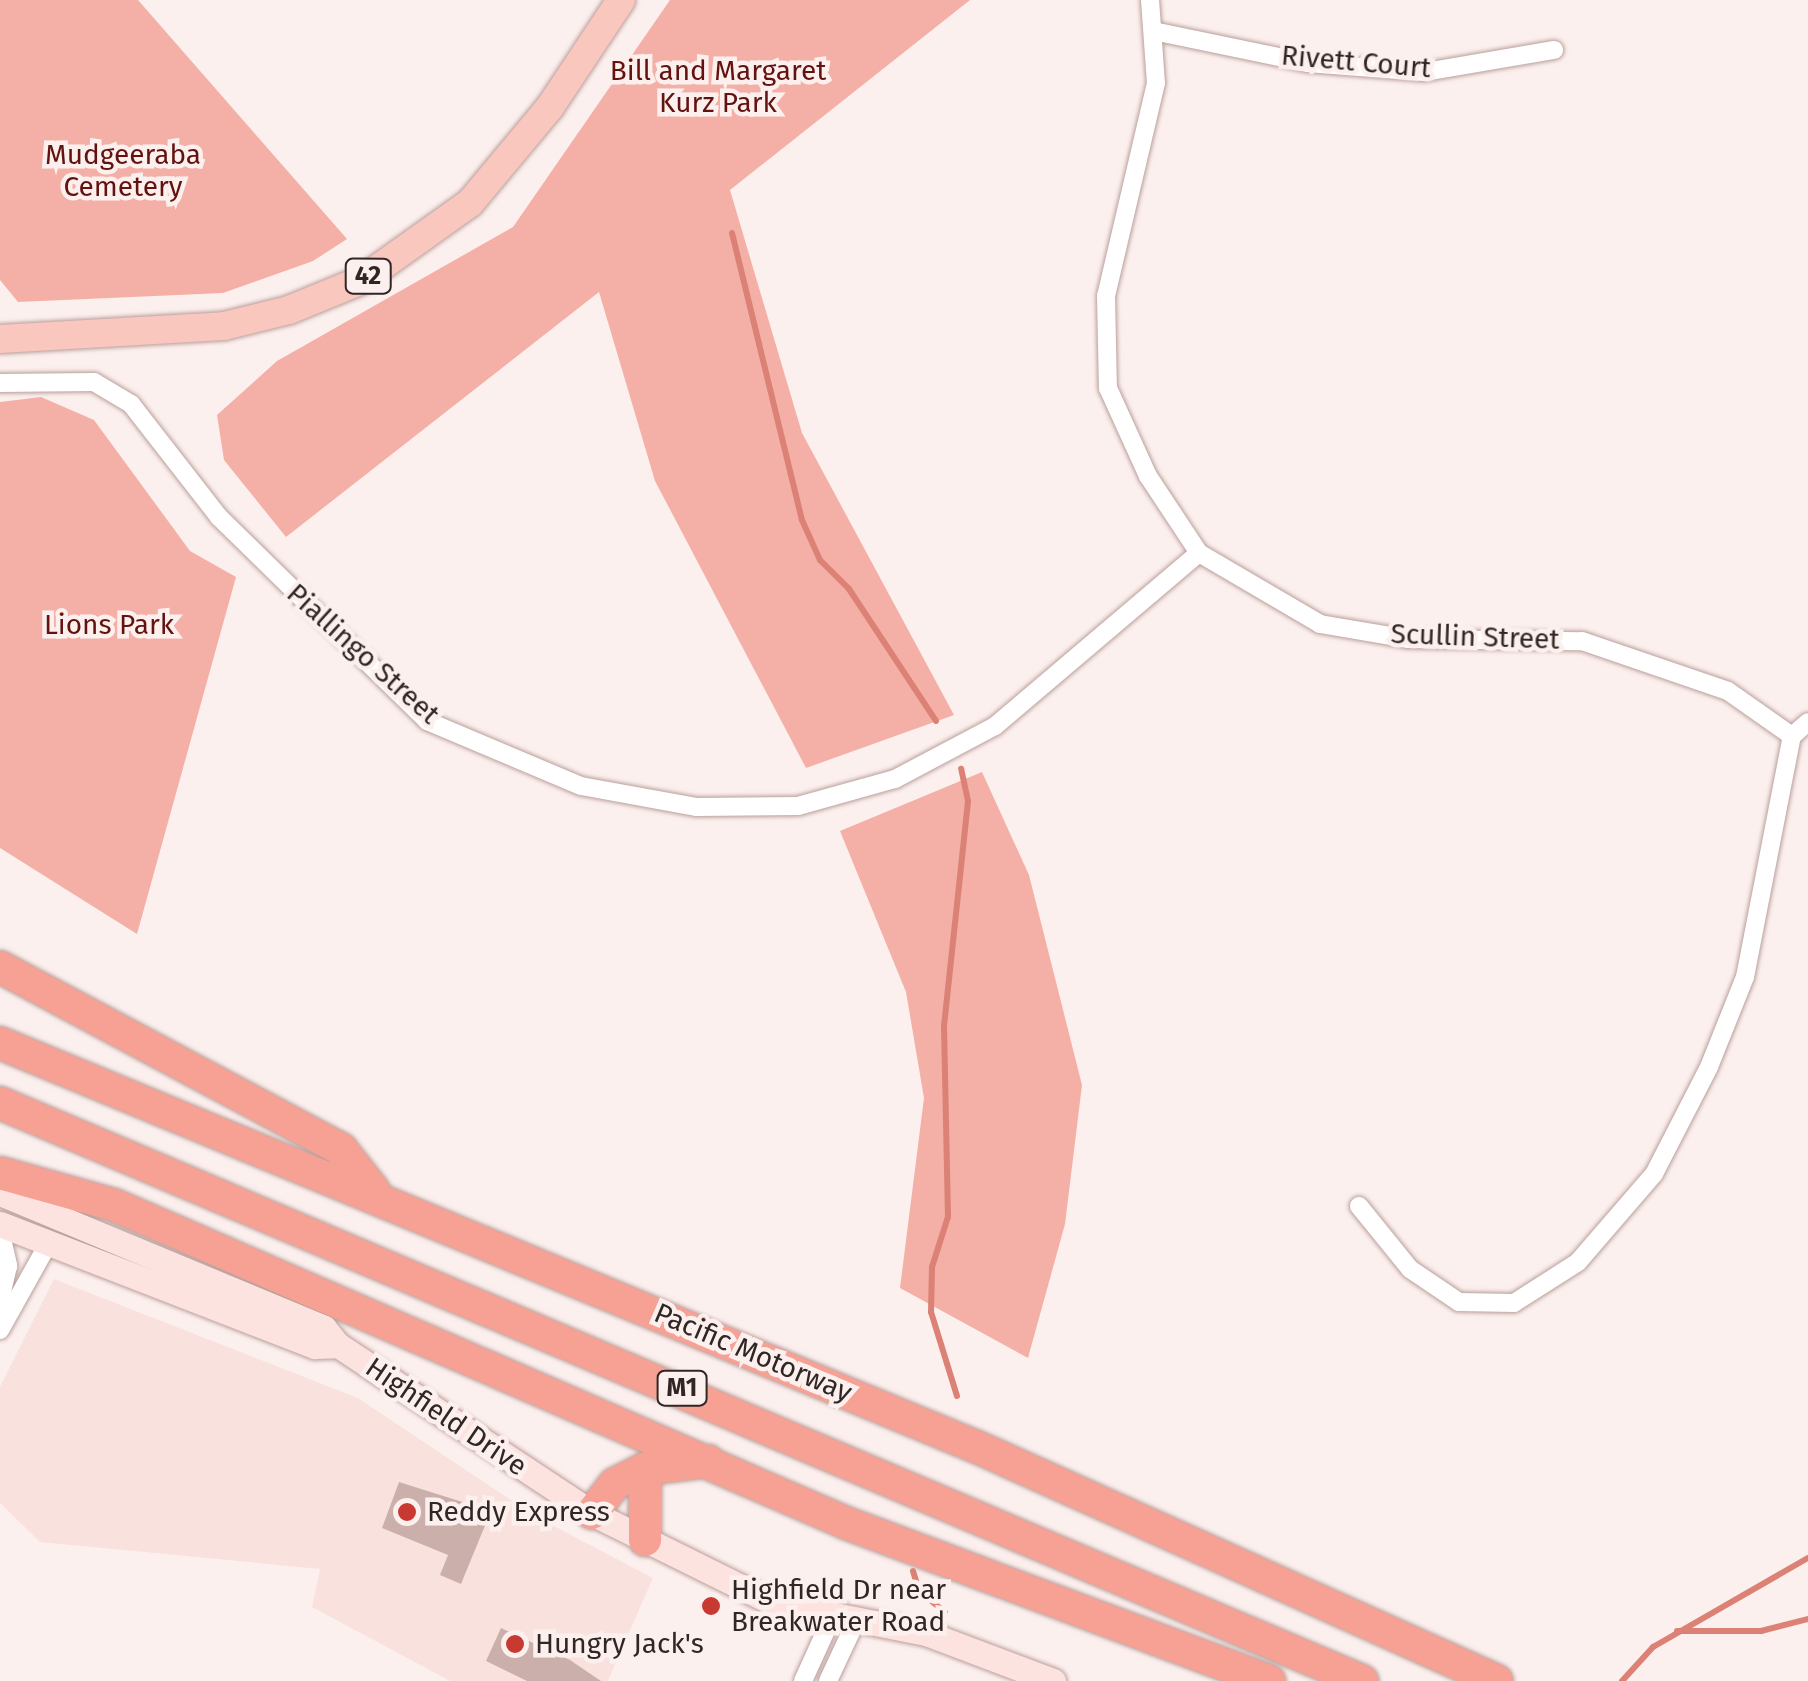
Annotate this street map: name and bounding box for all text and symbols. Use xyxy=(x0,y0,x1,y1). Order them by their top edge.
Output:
street label: Rivett Court xyxy=(1280,39,1432,85)
park label: Bill and Margaret Kurz Park xyxy=(610,54,826,120)
park label: Mudgeeraba Cemetery xyxy=(45,138,201,204)
road number: 42 xyxy=(343,256,393,296)
street label: Piallingo Street xyxy=(280,577,446,731)
park label: Lions Park xyxy=(44,608,174,642)
street label: Scullin Street xyxy=(1390,617,1560,657)
street label: Pacific Motorway xyxy=(649,1296,857,1410)
street label: Highfield Drive xyxy=(359,1351,533,1483)
road number: M1 xyxy=(654,1368,710,1408)
place label: Reddy Express xyxy=(427,1495,610,1529)
marker: Reddy Express xyxy=(396,1501,418,1523)
place label: Highfield Dr near Breakwater Road xyxy=(731,1573,946,1639)
marker: Highfield Dr near Breakwater Road xyxy=(700,1595,722,1617)
place label: Hungry Jack's xyxy=(535,1627,704,1661)
marker: Hungry Jack's xyxy=(504,1633,526,1655)

